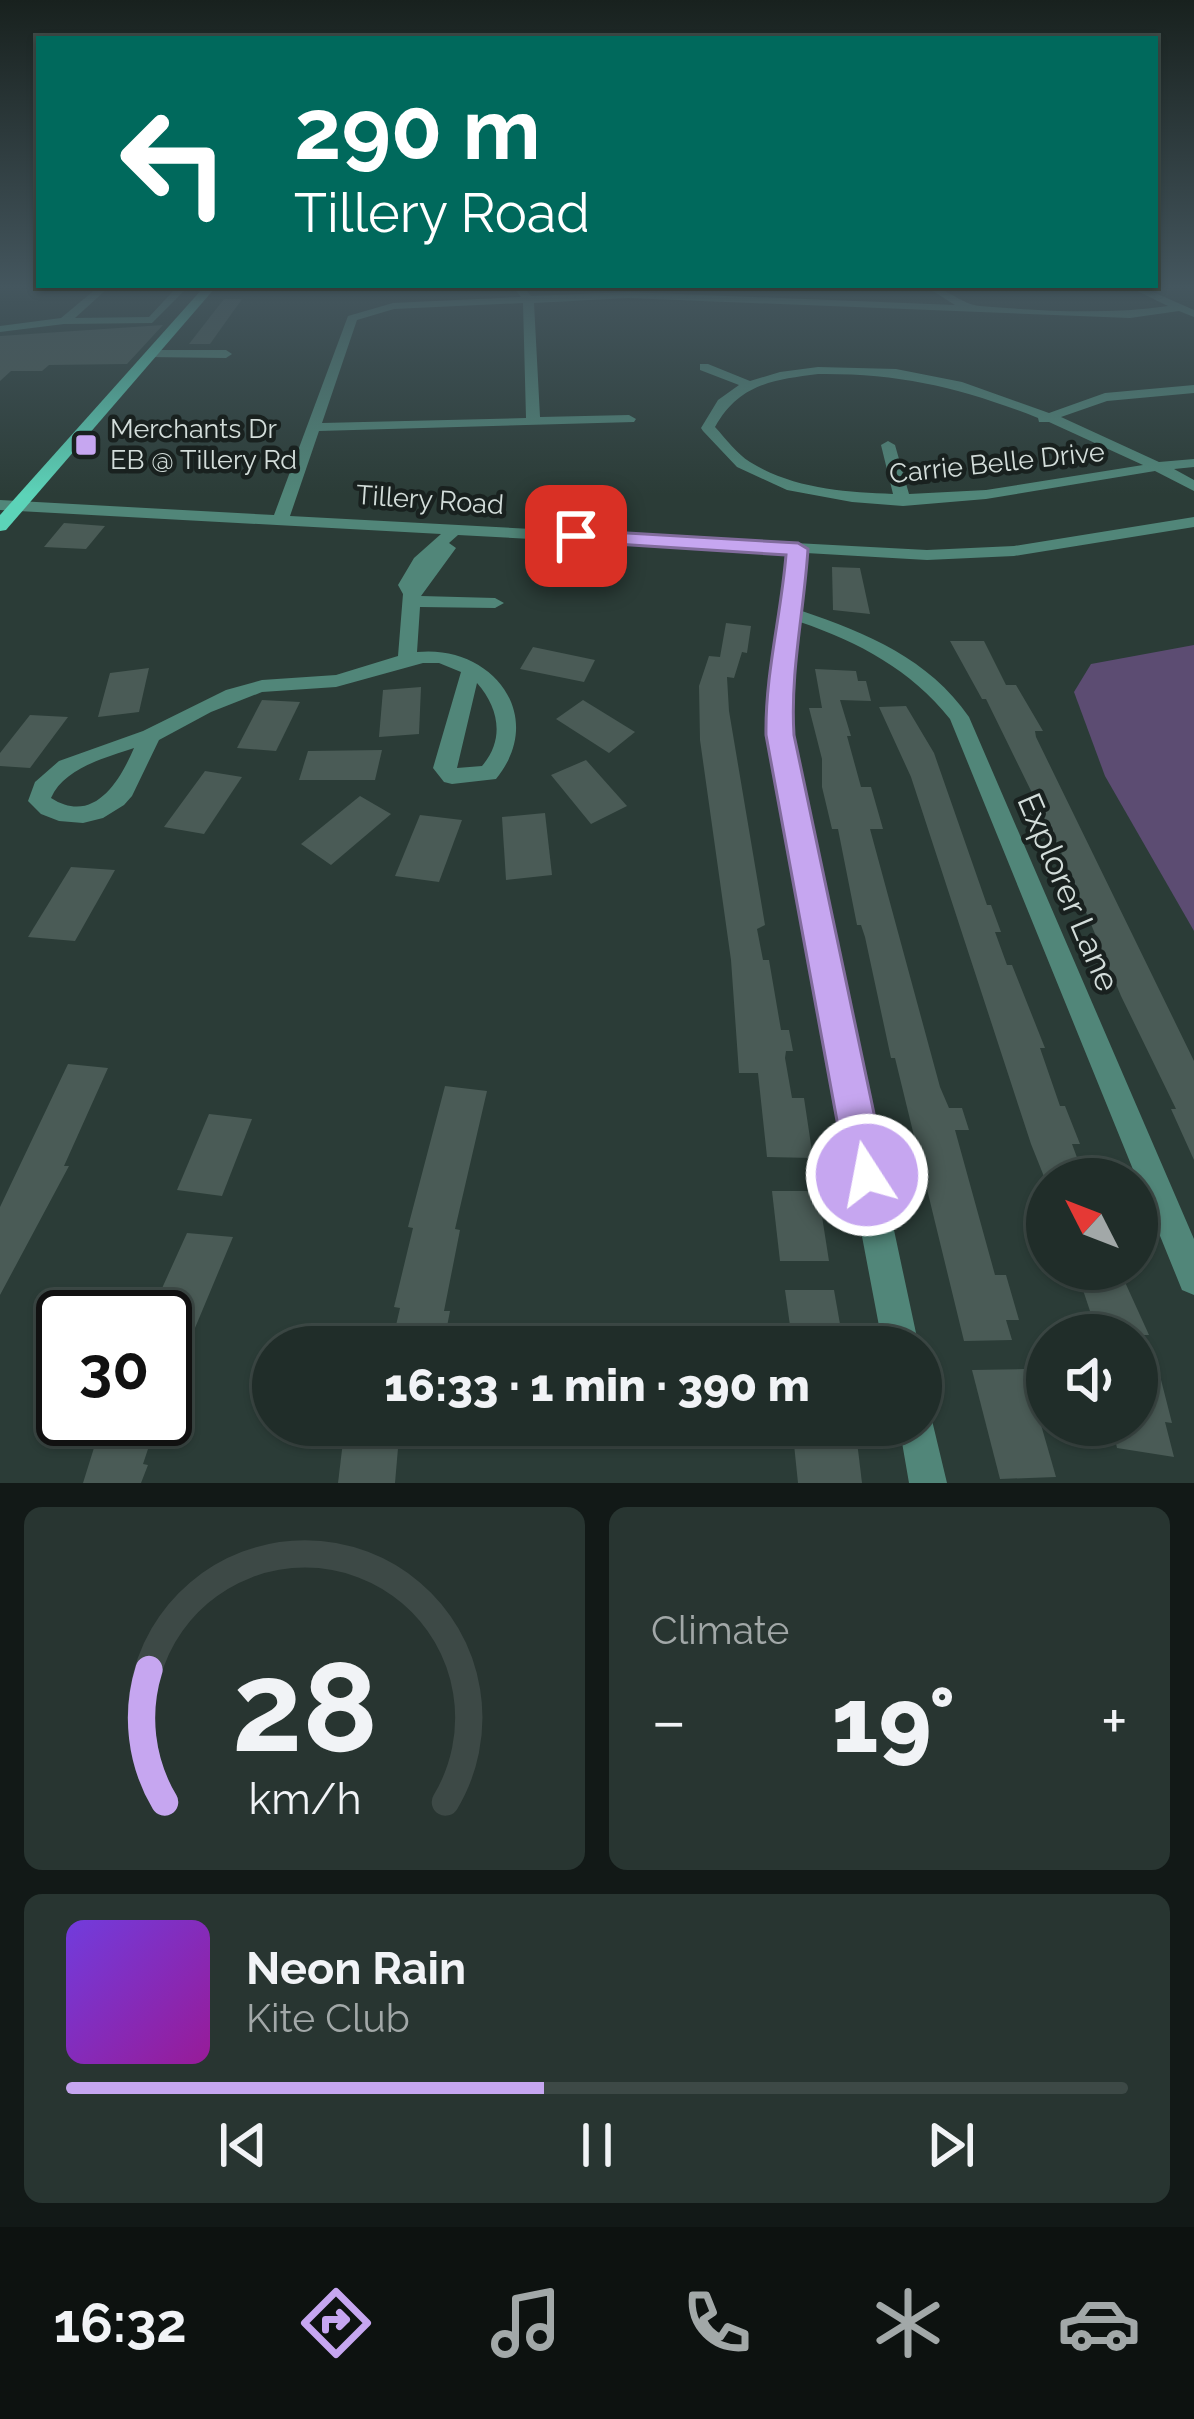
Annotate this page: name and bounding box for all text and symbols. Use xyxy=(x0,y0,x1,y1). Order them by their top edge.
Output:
text: 290 m xyxy=(294,80,541,179)
icon: left xyxy=(96,84,252,240)
text: Tillery Road xyxy=(294,181,590,245)
place label: Merchants Dr EB @ Tillery Rd xyxy=(110,413,297,475)
marker: Merchants Dr EB @ Tillery Rd xyxy=(73,432,99,458)
street label: Carrie Belle Drive xyxy=(888,436,1106,489)
street label: Tillery Road xyxy=(355,479,505,520)
pin xyxy=(525,485,627,587)
icon: arrive xyxy=(543,503,609,569)
street label: Explorer Lane xyxy=(1009,787,1128,997)
position arrow xyxy=(804,1112,930,1238)
north arrow xyxy=(1026,1158,1158,1290)
map controls xyxy=(1026,1158,1158,1446)
speed limit sign: 30 xyxy=(36,1290,192,1446)
button: sound xyxy=(1026,1314,1158,1446)
text: 16:33 · 1 min · 390 m xyxy=(384,1359,810,1412)
text: Climate xyxy=(651,1607,789,1653)
text: 28 xyxy=(232,1634,377,1780)
text: 19° xyxy=(832,1667,955,1773)
text: − xyxy=(651,1682,687,1759)
text: + xyxy=(1101,1682,1128,1759)
text: km/h xyxy=(248,1773,361,1823)
text: Neon Rain xyxy=(246,1942,466,1995)
text: Kite Club xyxy=(246,1995,410,2041)
icon: previous xyxy=(210,2112,276,2178)
icon: pause xyxy=(564,2112,630,2178)
icon: next xyxy=(918,2112,984,2178)
icon: directions xyxy=(294,2281,378,2365)
icon: music xyxy=(484,2281,568,2365)
icon: phone xyxy=(675,2281,759,2365)
icon: climate xyxy=(866,2281,950,2365)
icon: car xyxy=(1057,2281,1141,2365)
text: 16:32 xyxy=(53,2291,187,2355)

